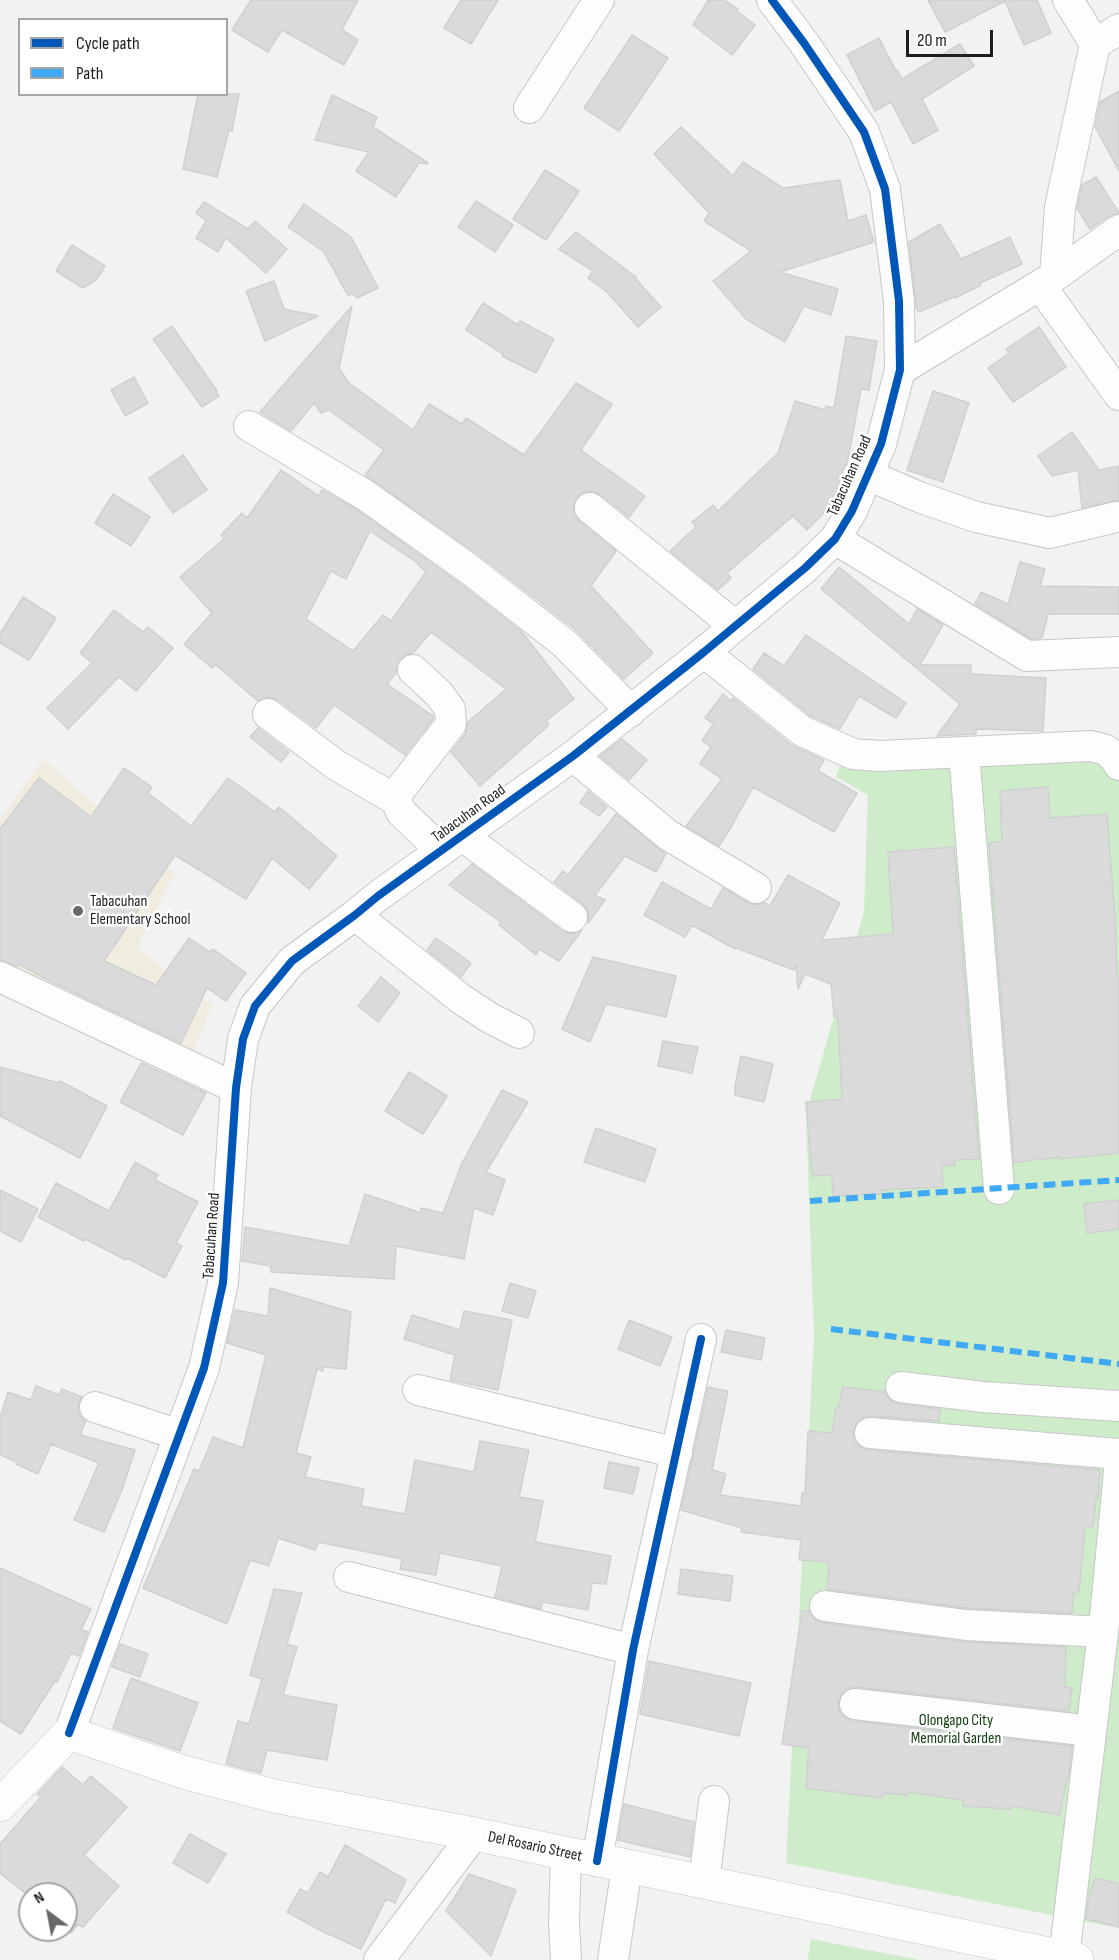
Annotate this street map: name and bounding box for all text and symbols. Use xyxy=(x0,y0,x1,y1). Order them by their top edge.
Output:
legend xyxy=(18,18,228,96)
scale bar xyxy=(909,18,996,56)
text: 20 m xyxy=(917,30,947,51)
text: Cycle path xyxy=(76,33,140,54)
text: Path xyxy=(76,63,104,84)
street label: Tabacuhan Road xyxy=(824,433,876,519)
street label: Tabacuhan Road xyxy=(428,781,510,847)
place label: Tabacuhan Elementary School xyxy=(90,892,190,930)
marker: Tabacuhan Elementary School xyxy=(71,904,85,918)
street label: Tabacuhan Road xyxy=(199,1192,225,1280)
park label: Olongapo City Memorial Garden xyxy=(911,1711,1001,1749)
street label: Del Rosario Street xyxy=(486,1828,584,1866)
north arrow xyxy=(18,1882,78,1942)
text: N xyxy=(31,1888,48,1908)

